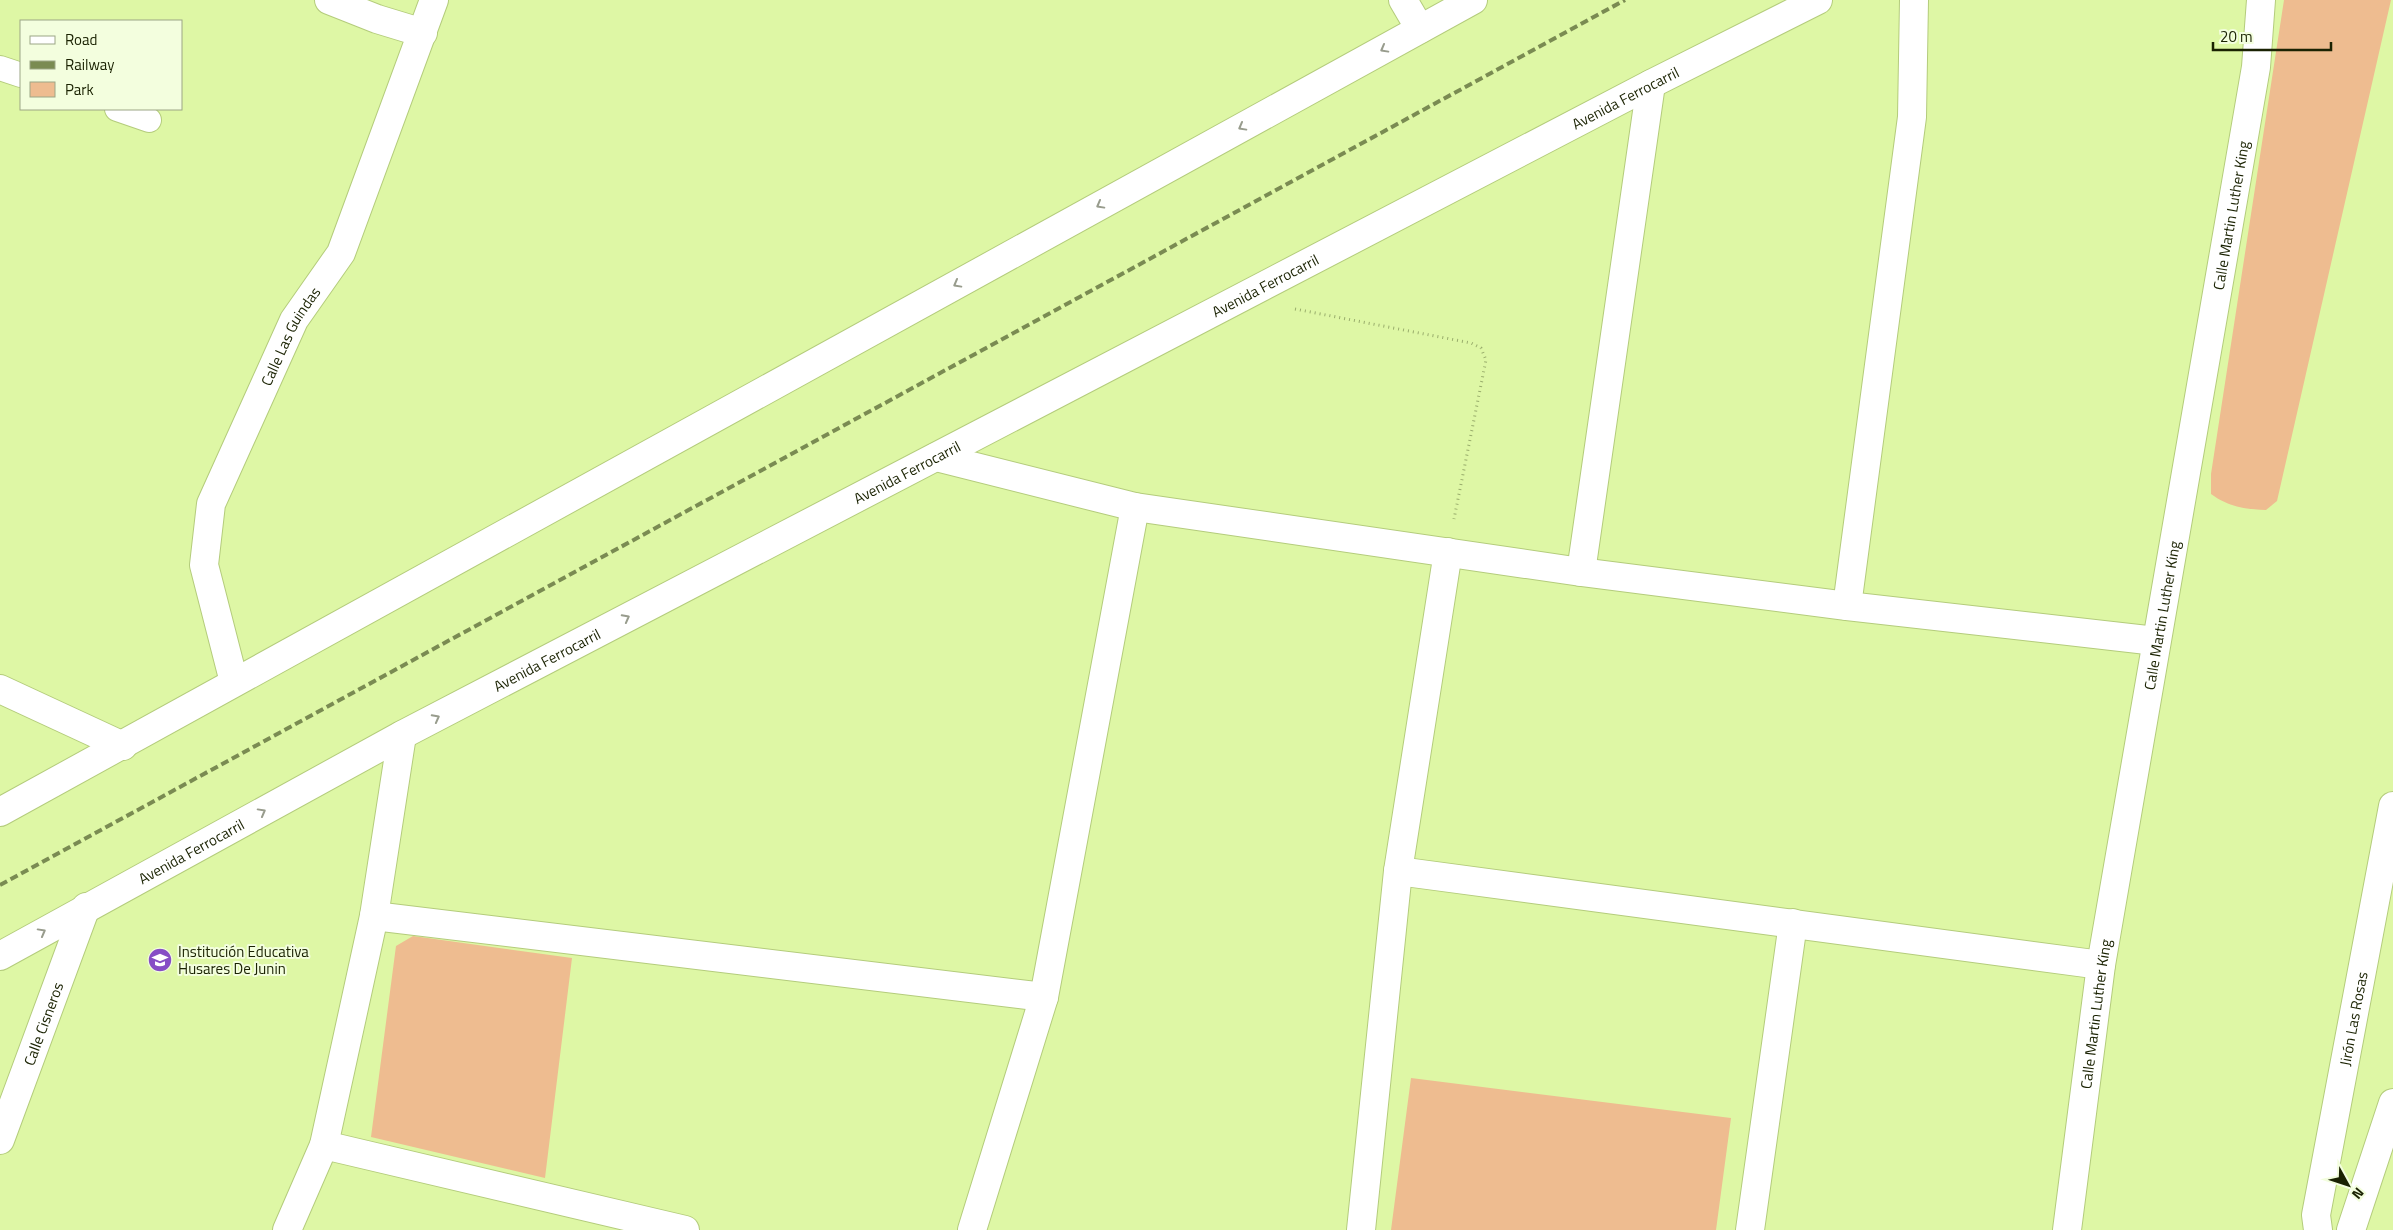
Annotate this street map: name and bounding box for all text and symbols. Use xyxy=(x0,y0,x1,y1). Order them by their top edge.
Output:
legend xyxy=(20,20,182,110)
scale bar xyxy=(2213,20,2330,52)
text: 20 m xyxy=(2220,25,2253,48)
text: Road xyxy=(65,28,97,51)
one-way arrow xyxy=(1381,43,1390,53)
text: Railway xyxy=(65,53,115,76)
street label: Avenida Ferrocarril xyxy=(1567,60,1683,135)
text: Park xyxy=(65,78,94,101)
one-way arrow xyxy=(1238,121,1247,131)
street label: Calle Martin Luther King xyxy=(2206,139,2255,292)
one-way arrow xyxy=(1096,199,1105,209)
street label: Avenida Ferrocarril xyxy=(1207,248,1323,323)
one-way arrow xyxy=(954,278,963,288)
street label: Calle Las Guindas xyxy=(254,282,326,389)
street label: Avenida Ferrocarril xyxy=(849,434,964,509)
street label: Calle Martin Luther King xyxy=(2137,539,2186,692)
one-way arrow xyxy=(621,614,630,624)
street label: Avenida Ferrocarril xyxy=(489,622,604,697)
one-way arrow xyxy=(430,714,439,724)
one-way arrow xyxy=(256,808,265,818)
street label: Avenida Ferrocarril xyxy=(134,812,248,889)
one-way arrow xyxy=(37,928,46,938)
street label: Calle Martin Luther King xyxy=(2074,937,2117,1090)
place label: Institución Educativa Husares De Junin xyxy=(178,940,309,980)
school or university icon: Institución Educativa Husares De Junin xyxy=(147,947,173,973)
street label: Jirón Las Rosas xyxy=(2333,970,2373,1068)
street label: Calle Cisneros xyxy=(17,979,69,1069)
north arrow xyxy=(2323,1160,2373,1210)
text: N xyxy=(2347,1183,2370,1204)

